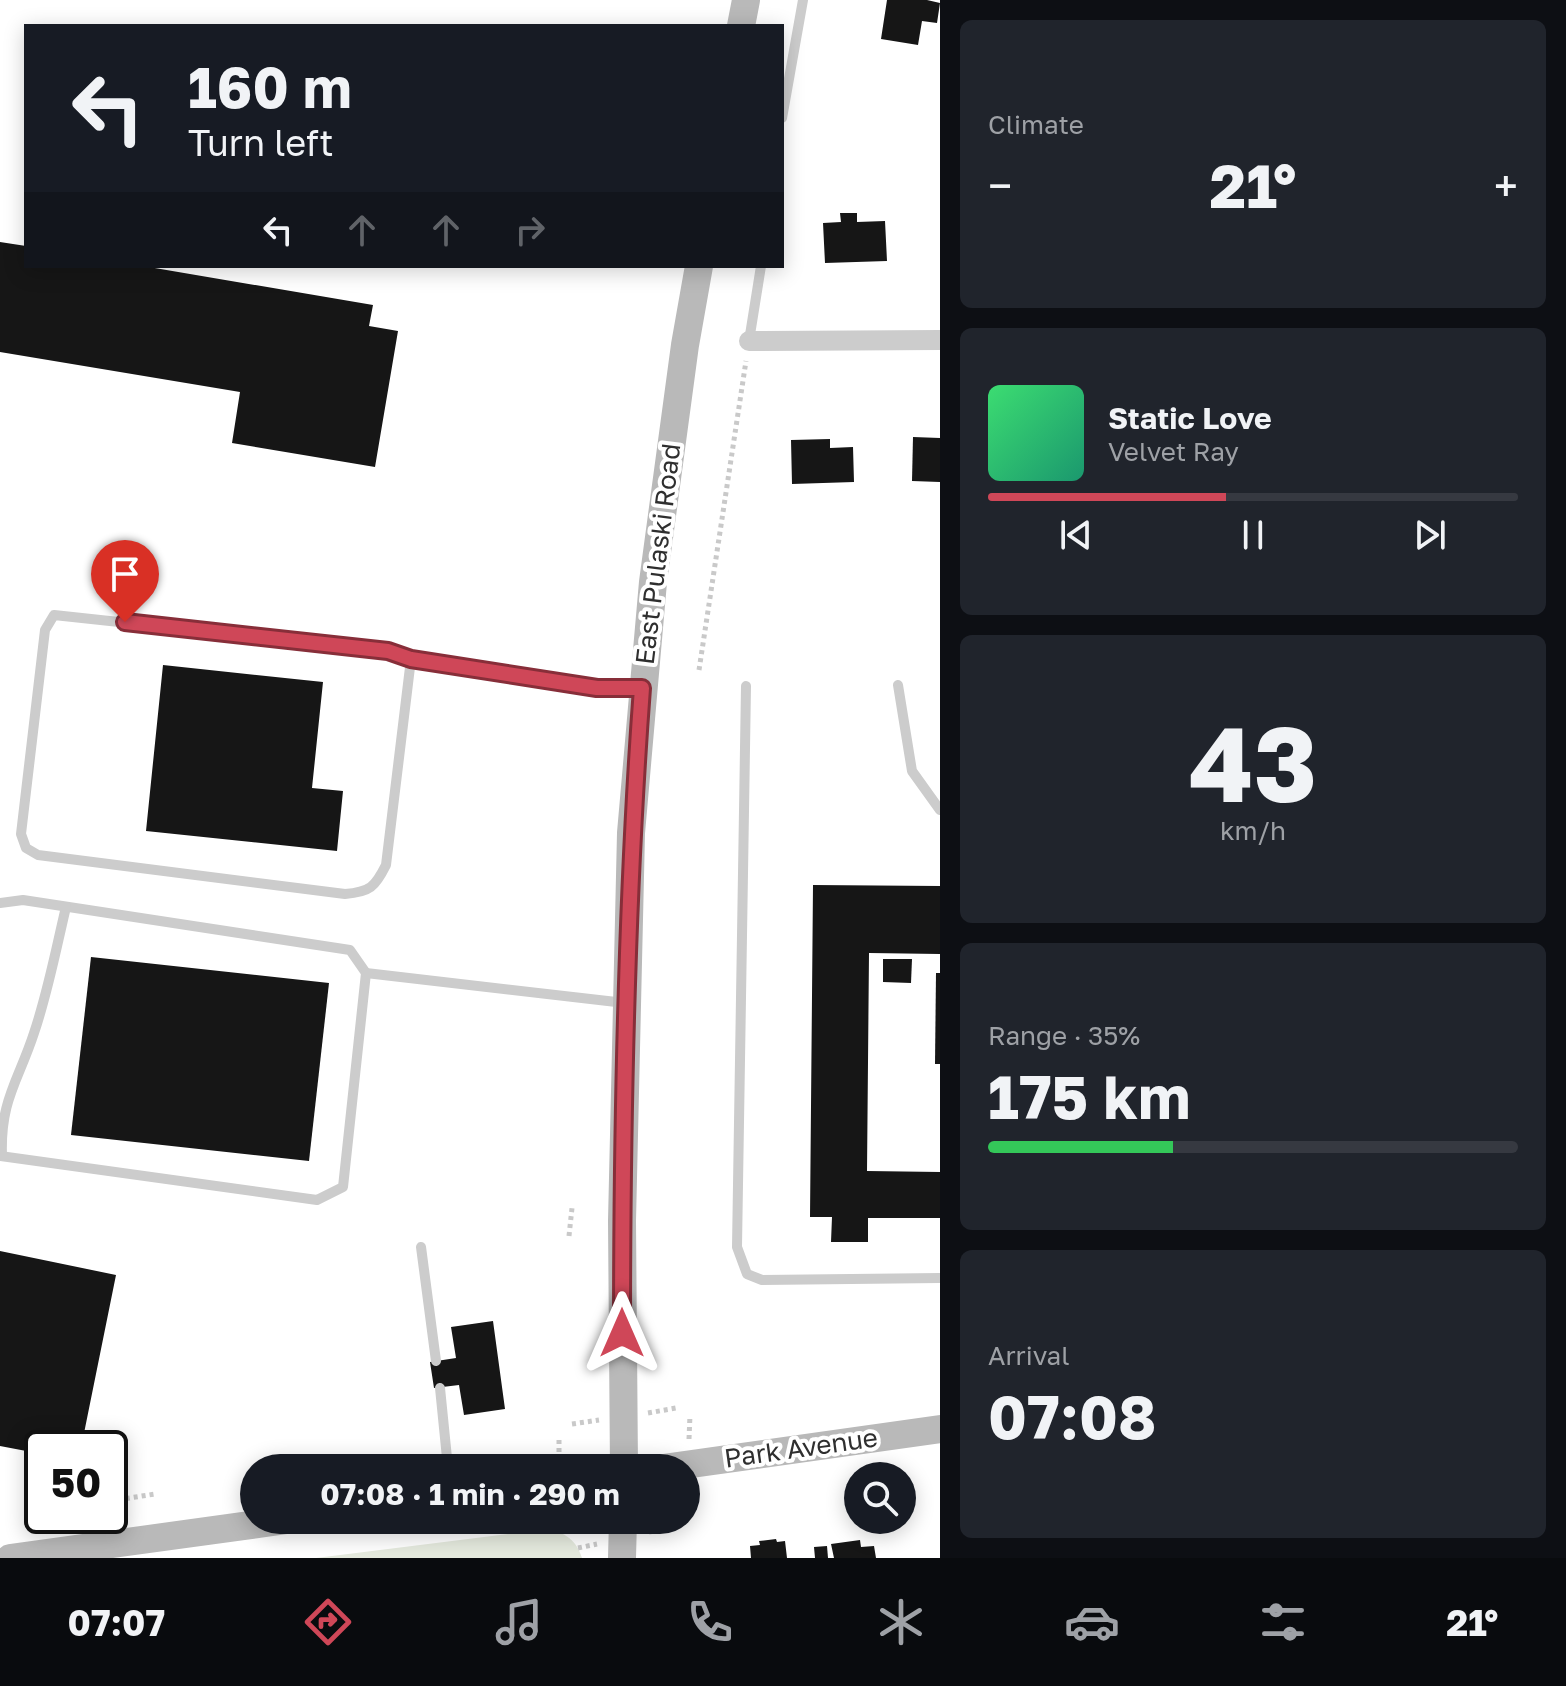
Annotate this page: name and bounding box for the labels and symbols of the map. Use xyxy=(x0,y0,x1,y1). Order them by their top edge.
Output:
street label: East Pulaski Road xyxy=(629,442,686,666)
pin xyxy=(91,540,159,622)
position arrow xyxy=(580,1291,664,1375)
street label: Park Avenue xyxy=(722,1421,880,1474)
speed limit sign: 50 xyxy=(24,1430,128,1534)

